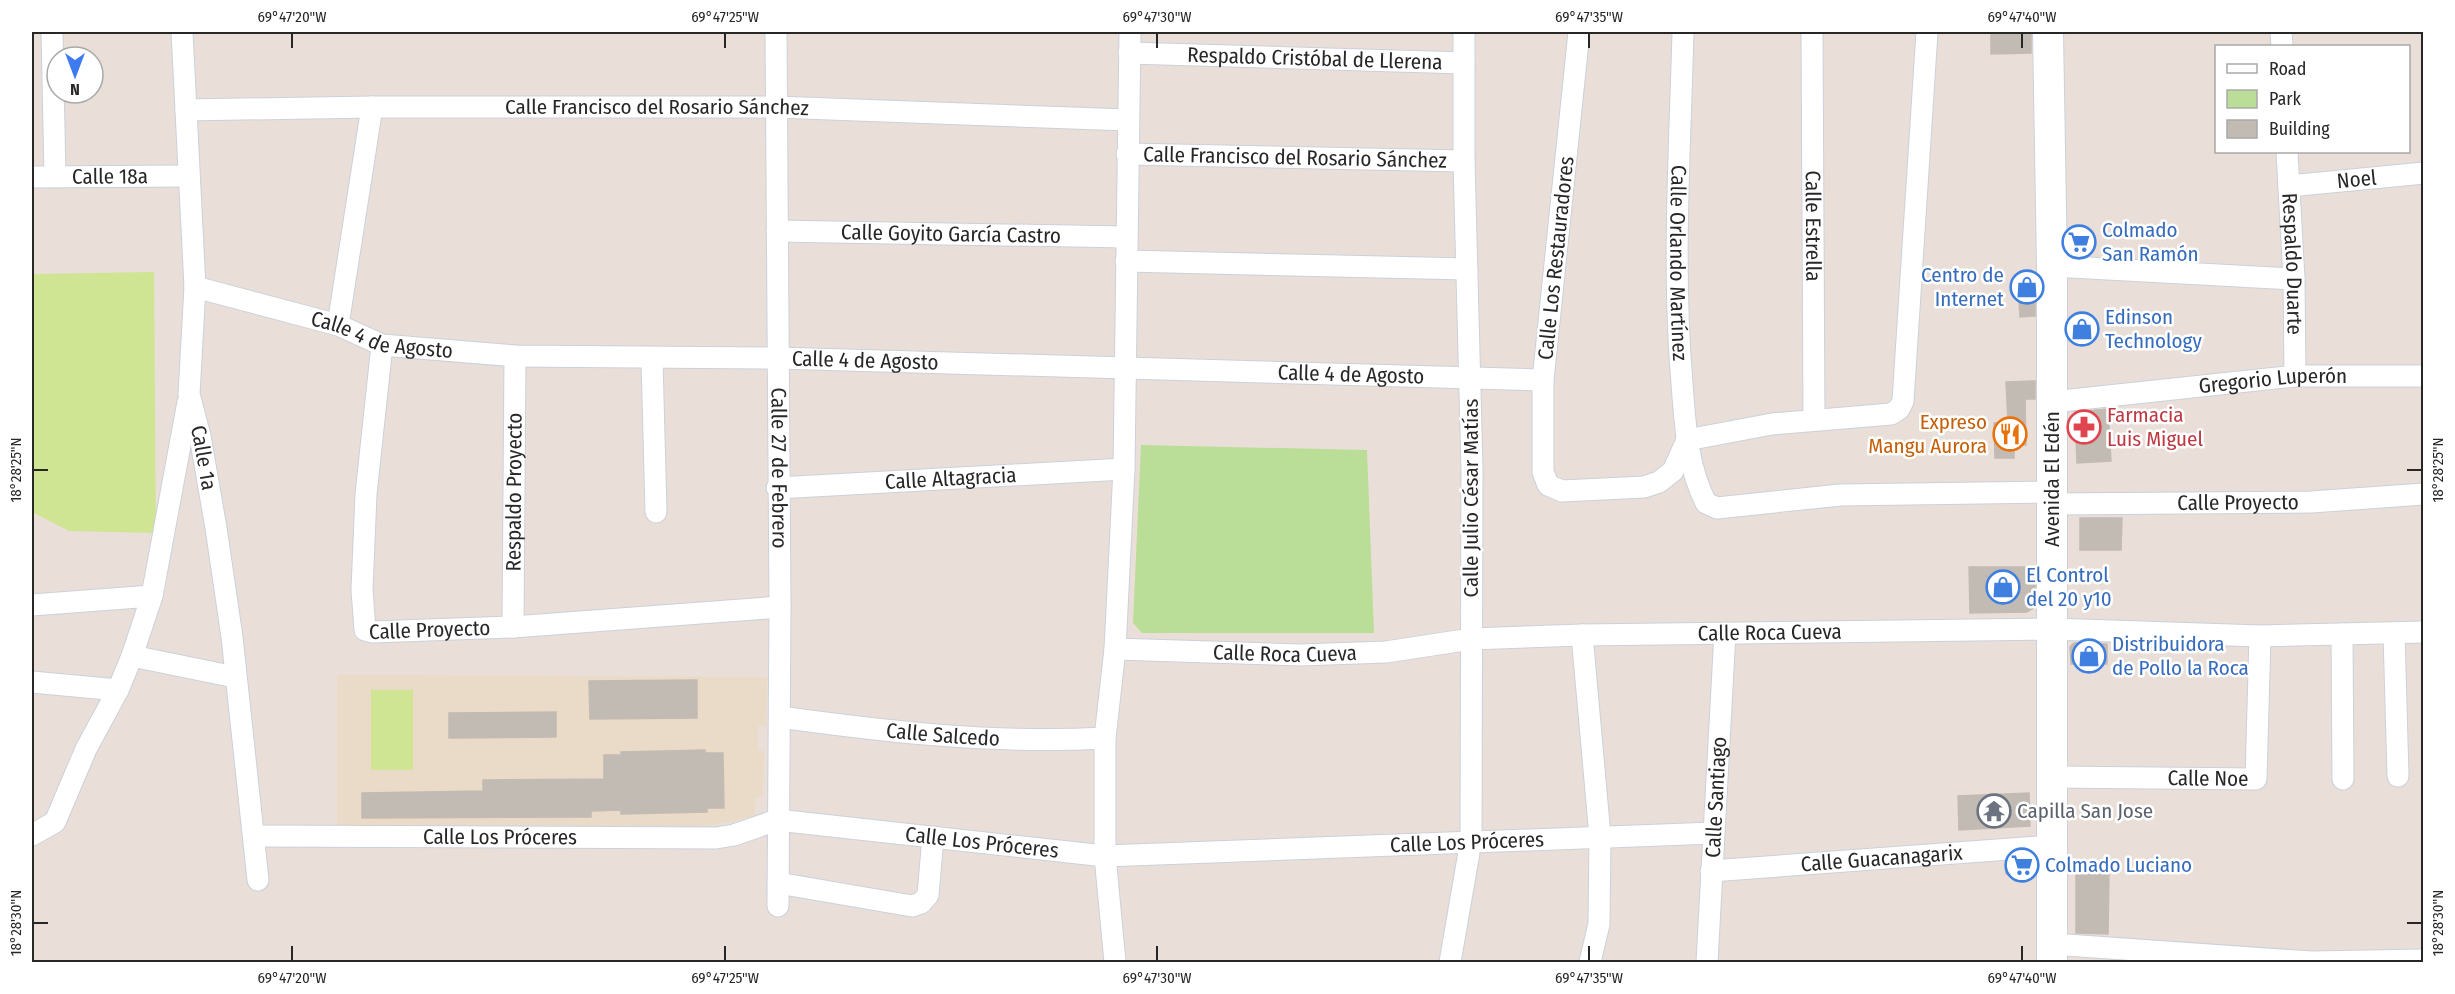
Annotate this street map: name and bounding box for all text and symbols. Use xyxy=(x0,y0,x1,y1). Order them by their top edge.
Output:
text: 69°47'20"W xyxy=(258,8,326,26)
text: 69°47'25"W xyxy=(691,8,759,26)
text: 69°47'30"W xyxy=(1122,8,1192,26)
text: 69°47'35"W xyxy=(1555,8,1623,26)
text: 69°47'40"W xyxy=(1987,8,2057,26)
street label: Respaldo Cristóbal de Llerena xyxy=(1187,42,1443,75)
north arrow xyxy=(45,45,105,105)
legend xyxy=(2215,45,2410,153)
text: Road xyxy=(2269,58,2306,80)
text: N xyxy=(70,80,80,99)
text: Park xyxy=(2269,88,2302,110)
street label: Calle Francisco del Rosario Sánchez xyxy=(505,94,809,121)
text: Building xyxy=(2269,118,2330,140)
street label: Calle Francisco del Rosario Sánchez xyxy=(1143,141,1447,174)
street label: Calle Los Restauradores xyxy=(1532,155,1580,361)
street label: Calle 18a xyxy=(72,163,148,190)
street label: Calle Orlando Martínez xyxy=(1664,165,1693,362)
street label: Noel xyxy=(2336,165,2378,194)
street label: Calle Estrella xyxy=(1800,170,1826,282)
street label: Respaldo Duarte xyxy=(2276,192,2308,335)
place label: Colmado San Ramón xyxy=(2102,217,2199,267)
street label: Calle Goyito García Castro xyxy=(841,219,1061,249)
supermarket icon: Colmado San Ramón xyxy=(2061,224,2097,260)
place label: Centro de Internet xyxy=(1921,262,2004,312)
shop icon: Centro de Internet xyxy=(2009,269,2045,305)
place label: Edinson Technology xyxy=(2105,304,2202,354)
street label: Calle 4 de Agosto xyxy=(308,305,454,364)
shop icon: Edinson Technology xyxy=(2064,311,2100,347)
street label: Calle 4 de Agosto xyxy=(791,345,939,376)
street label: Calle 4 de Agosto xyxy=(1277,359,1425,390)
street label: Gregorio Luperón xyxy=(2197,363,2347,399)
street label: Calle 27 de Febrero xyxy=(765,387,793,549)
street label: Calle Julio César Matías xyxy=(1458,399,1484,597)
place label: Farmacia Luis Miguel xyxy=(2107,402,2203,452)
place label: Expreso Mangu Aurora xyxy=(1868,409,1987,459)
pharmacy icon: Farmacia Luis Miguel xyxy=(2066,409,2102,445)
street label: Avenida El Edén xyxy=(2039,411,2065,547)
street label: Respaldo Proyecto xyxy=(500,412,528,572)
restaurant icon: Expreso Mangu Aurora xyxy=(1992,416,2028,452)
street label: Calle 1a xyxy=(185,422,222,492)
text: 18°28'25"N xyxy=(7,437,25,503)
text: 18°28'25"N xyxy=(2429,437,2447,503)
street label: Calle Altagracia xyxy=(884,462,1017,495)
street label: Calle Proyecto xyxy=(2177,489,2299,516)
place label: El Control del 20 y10 xyxy=(2026,562,2112,612)
shop icon: El Control del 20 y10 xyxy=(1985,569,2021,605)
street label: Calle Proyecto xyxy=(369,615,491,645)
street label: Calle Roca Cueva xyxy=(1698,619,1842,647)
place label: Distribuidora de Pollo la Roca xyxy=(2112,631,2249,681)
shop icon: Distribuidora de Pollo la Roca xyxy=(2071,638,2107,674)
street label: Calle Roca Cueva xyxy=(1213,639,1357,668)
street label: Calle Salcedo xyxy=(885,717,1000,752)
street label: Calle Santiago xyxy=(1700,736,1732,859)
street label: Calle Noe xyxy=(2167,765,2249,792)
temple icon: Capilla San Jose xyxy=(1976,793,2012,829)
place label: Capilla San Jose xyxy=(2017,798,2153,824)
street label: Calle Los Próceres xyxy=(904,821,1060,864)
street label: Calle Los Próceres xyxy=(423,824,577,850)
street label: Calle Los Próceres xyxy=(1389,826,1544,858)
street label: Calle Guacanagarix xyxy=(1800,840,1964,877)
supermarket icon: Colmado Luciano xyxy=(2004,847,2040,883)
place label: Colmado Luciano xyxy=(2045,852,2192,878)
text: 18°28'30"N xyxy=(7,890,25,956)
text: 18°28'30"N xyxy=(2429,890,2447,956)
text: 69°47'20"W xyxy=(258,969,326,987)
text: 69°47'25"W xyxy=(691,969,759,987)
text: 69°47'30"W xyxy=(1122,969,1192,987)
text: 69°47'35"W xyxy=(1555,969,1623,987)
text: 69°47'40"W xyxy=(1987,969,2057,987)

